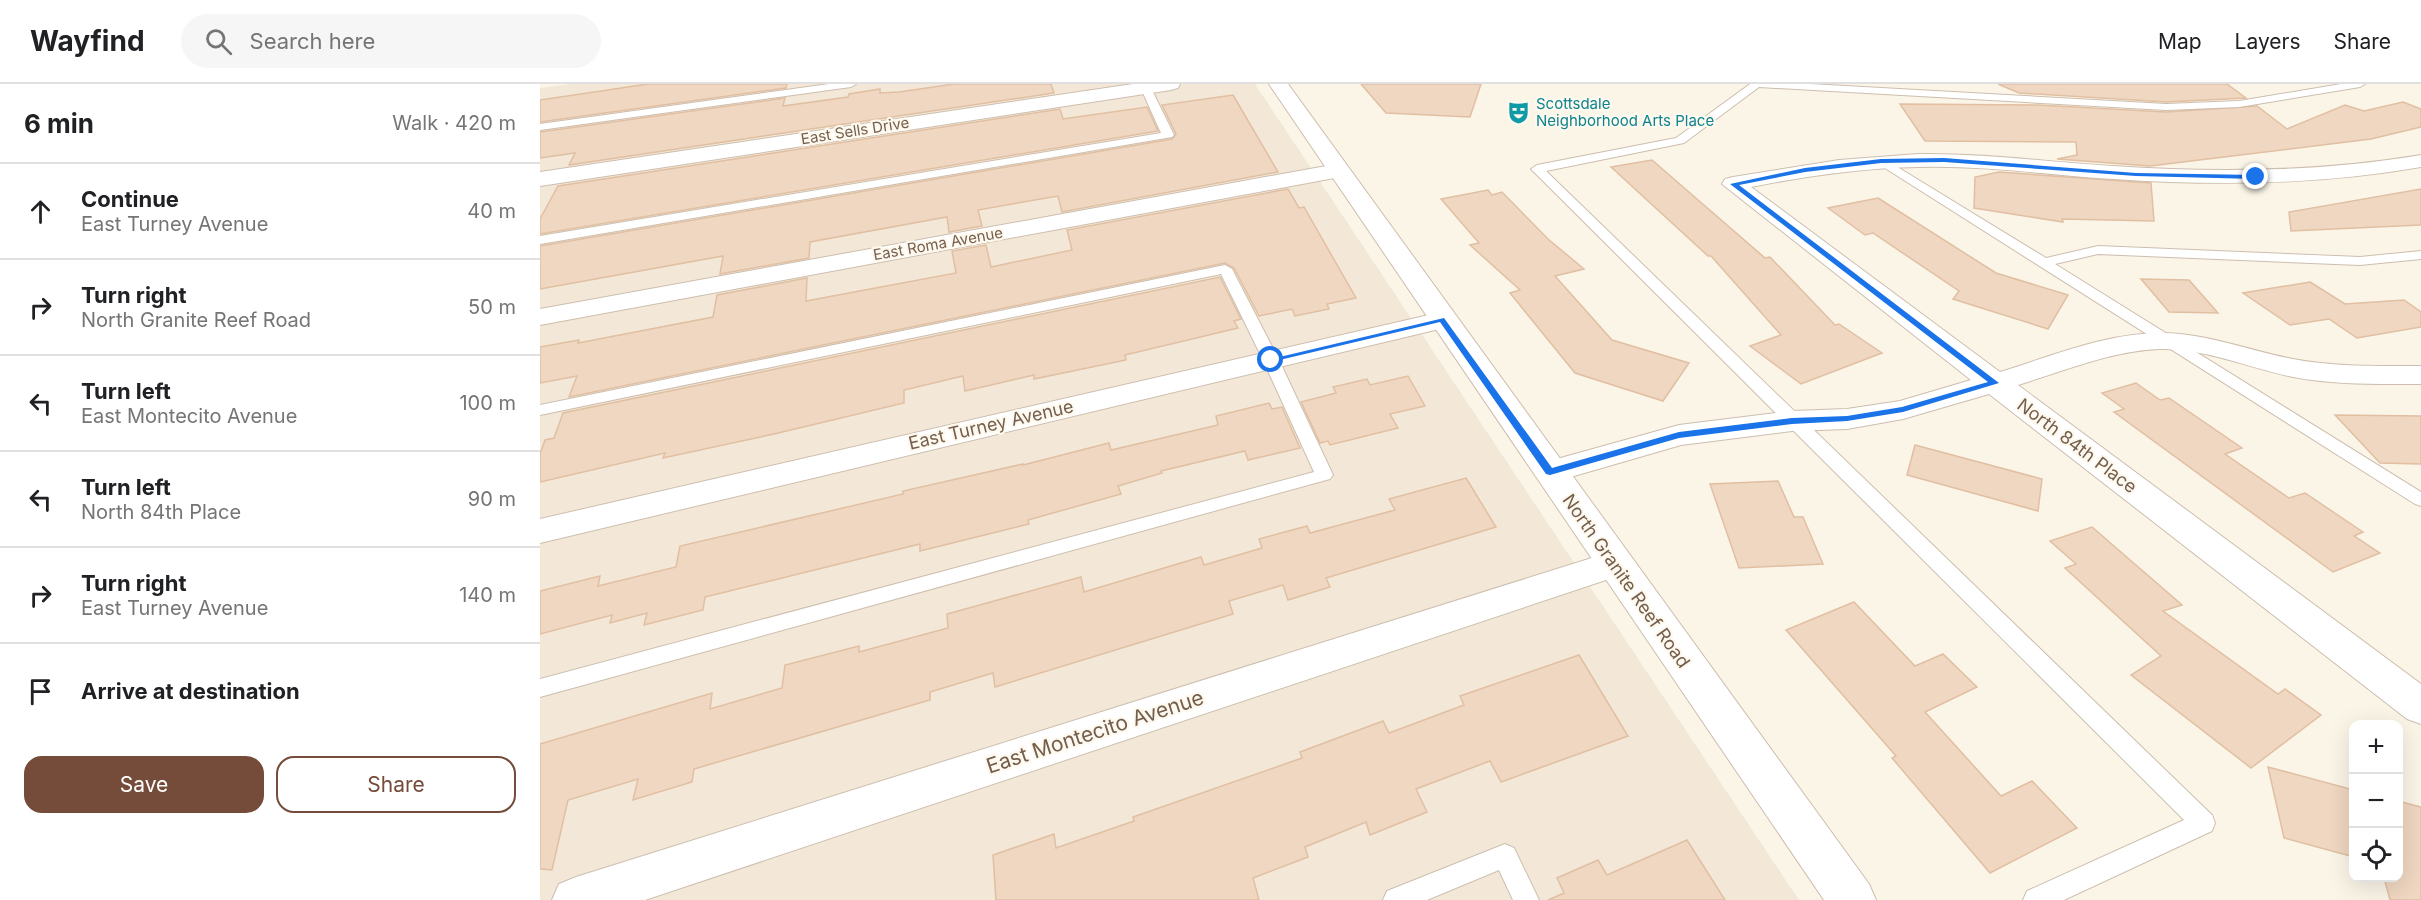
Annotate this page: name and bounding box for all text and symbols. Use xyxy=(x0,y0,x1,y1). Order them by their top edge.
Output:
search box xyxy=(181,14,601,68)
text: Wayfind xyxy=(30,24,145,58)
icon: search xyxy=(202,25,235,58)
text: Search here xyxy=(250,28,375,54)
text: Map xyxy=(2158,29,2202,54)
text: Layers xyxy=(2235,29,2301,54)
text: Share xyxy=(2334,29,2391,54)
place label: Scottsdale Neighborhood Arts Place xyxy=(1536,94,1714,130)
theatre icon: Scottsdale Neighborhood Arts Place xyxy=(1505,100,1531,126)
text: 6 min xyxy=(24,108,94,139)
text: Walk · 420 m xyxy=(392,111,516,135)
street label: East Sells Drive xyxy=(799,113,910,148)
route end xyxy=(2242,163,2268,189)
text: Continue xyxy=(81,186,179,212)
icon: ahead xyxy=(24,195,57,228)
text: 40 m xyxy=(467,199,516,223)
text: East Turney Avenue xyxy=(81,212,268,236)
street label: East Roma Avenue xyxy=(872,223,1004,264)
text: Turn right xyxy=(81,282,187,308)
icon: right xyxy=(24,291,57,324)
text: 50 m xyxy=(468,295,516,319)
text: North Granite Reef Road xyxy=(81,308,311,332)
route start xyxy=(1257,346,1283,372)
text: Turn left xyxy=(81,378,171,404)
icon: left xyxy=(24,387,57,420)
text: 100 m xyxy=(459,391,516,415)
street label: North 84th Place xyxy=(2013,394,2141,497)
street label: East Turney Avenue xyxy=(906,395,1075,454)
text: East Montecito Avenue xyxy=(81,404,297,428)
text: Turn left xyxy=(81,474,171,500)
icon: left xyxy=(24,483,57,516)
text: 90 m xyxy=(468,487,516,511)
street label: North Granite Reef Road xyxy=(1558,490,1694,672)
text: North 84th Place xyxy=(81,500,241,524)
text: Turn right xyxy=(81,570,187,596)
icon: right xyxy=(24,579,57,612)
text: 140 m xyxy=(459,583,516,607)
text: East Turney Avenue xyxy=(81,596,268,620)
icon: arrive xyxy=(24,675,57,708)
text: Arrive at destination xyxy=(81,678,300,704)
street label: East Montecito Avenue xyxy=(983,685,1207,779)
map controls xyxy=(2349,720,2403,882)
button: + xyxy=(2349,720,2403,774)
button: Save xyxy=(24,756,264,813)
button: Share xyxy=(276,756,516,813)
button: − xyxy=(2349,774,2403,828)
button: locate xyxy=(2349,828,2403,882)

